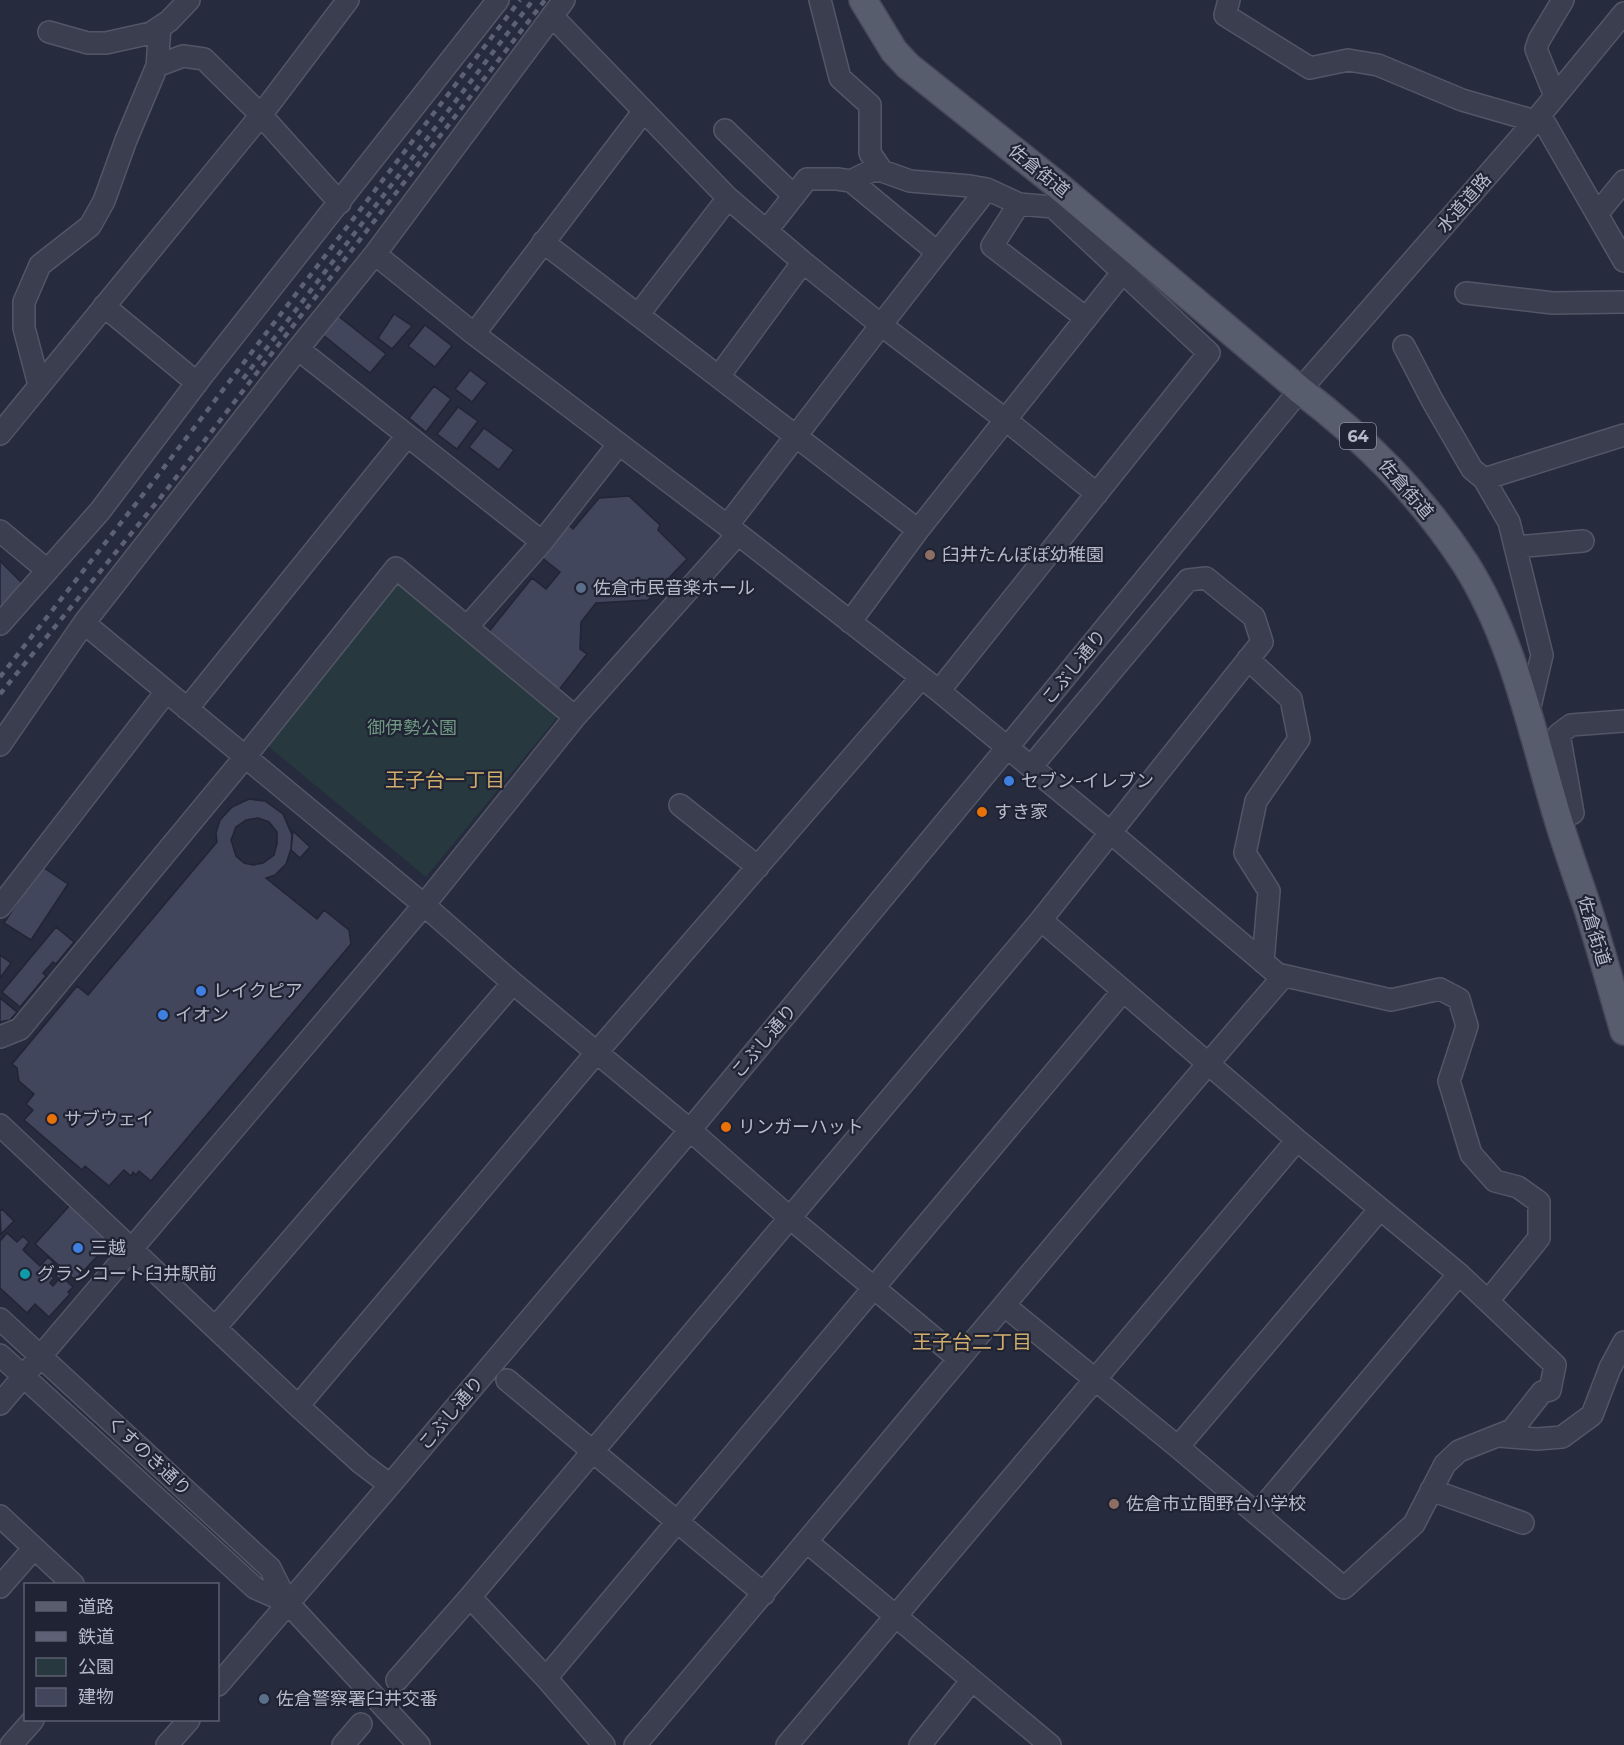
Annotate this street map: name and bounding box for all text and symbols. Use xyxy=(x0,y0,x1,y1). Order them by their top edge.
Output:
street label: 佐倉街道 xyxy=(1004,140,1074,202)
street label: 水道道路 xyxy=(1432,169,1496,237)
road number: 64 xyxy=(1340,423,1376,449)
street label: 佐倉街道 xyxy=(1374,455,1438,523)
place label: 臼井たんぽぽ幼稚園 xyxy=(942,544,1104,566)
marker: 臼井たんぽぽ幼稚園 xyxy=(923,548,937,562)
place label: 佐倉市民音楽ホール xyxy=(593,577,755,599)
marker: 佐倉市民音楽ホール xyxy=(574,581,588,595)
street label: こぶし通り xyxy=(1037,625,1111,709)
park label: 御伊勢公園 xyxy=(367,717,457,739)
district label: 王子台一丁目 xyxy=(385,768,505,792)
place label: セブン-イレブン xyxy=(1021,770,1154,792)
marker: セブン-イレブン xyxy=(1002,774,1016,788)
place label: すき家 xyxy=(994,801,1048,823)
marker: すき家 xyxy=(975,805,989,819)
street label: 佐倉街道 xyxy=(1573,893,1615,969)
place label: レイクピア xyxy=(213,980,303,1002)
marker: レイクピア xyxy=(194,984,208,998)
street label: こぶし通り xyxy=(727,999,801,1083)
place label: イオン xyxy=(175,1004,229,1026)
marker: イオン xyxy=(156,1008,170,1022)
place label: サブウェイ xyxy=(64,1108,154,1130)
marker: サブウェイ xyxy=(45,1112,59,1126)
place label: リンガーハット xyxy=(738,1116,864,1138)
marker: リンガーハット xyxy=(719,1120,733,1134)
place label: 三越 xyxy=(90,1237,126,1259)
marker: 三越 xyxy=(71,1241,85,1255)
place label: グランコート臼井駅前 xyxy=(37,1263,217,1285)
marker: グランコート臼井駅前 xyxy=(18,1267,32,1281)
district label: 王子台二丁目 xyxy=(912,1330,1032,1354)
street label: こぶし通り xyxy=(414,1371,488,1455)
street label: くすのき通り xyxy=(102,1411,196,1501)
place label: 佐倉市立間野台小学校 xyxy=(1126,1493,1306,1515)
marker: 佐倉市立間野台小学校 xyxy=(1107,1497,1121,1511)
legend xyxy=(24,1583,219,1721)
text: 道路 xyxy=(78,1596,114,1618)
text: 鉄道 xyxy=(78,1626,114,1648)
text: 公園 xyxy=(78,1656,114,1678)
text: 建物 xyxy=(78,1686,114,1708)
place label: 佐倉警察署臼井交番 xyxy=(276,1688,438,1710)
marker: 佐倉警察署臼井交番 xyxy=(257,1692,271,1706)

